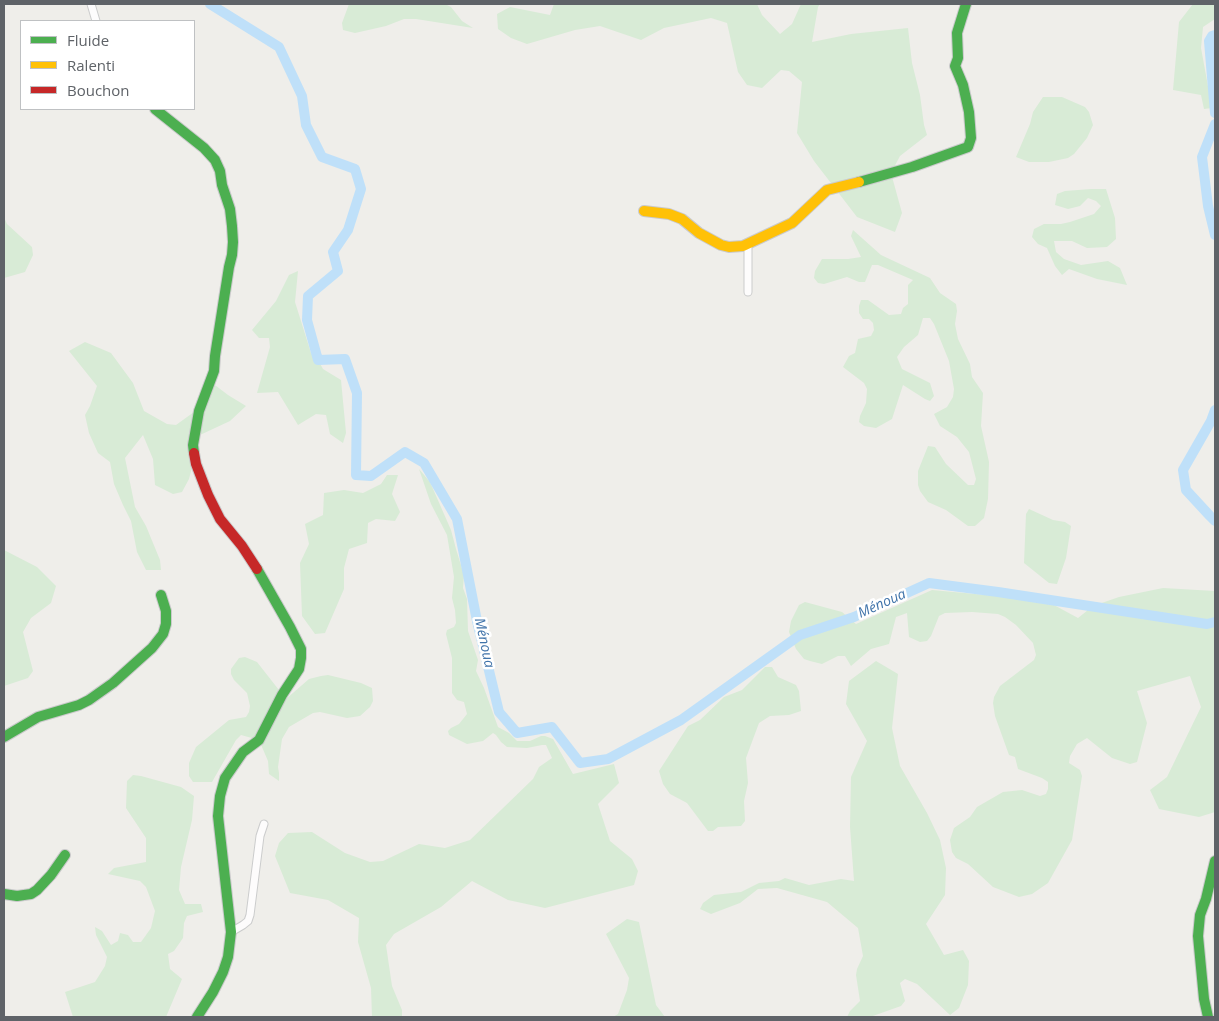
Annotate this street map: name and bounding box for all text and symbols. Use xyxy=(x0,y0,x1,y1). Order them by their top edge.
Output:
legend xyxy=(20,20,195,110)
text: Fluide xyxy=(67,30,109,50)
text: Ralenti xyxy=(67,55,115,75)
text: Bouchon xyxy=(67,80,130,100)
water label: Ménoua xyxy=(855,586,909,622)
water label: Ménoua xyxy=(471,616,497,670)

